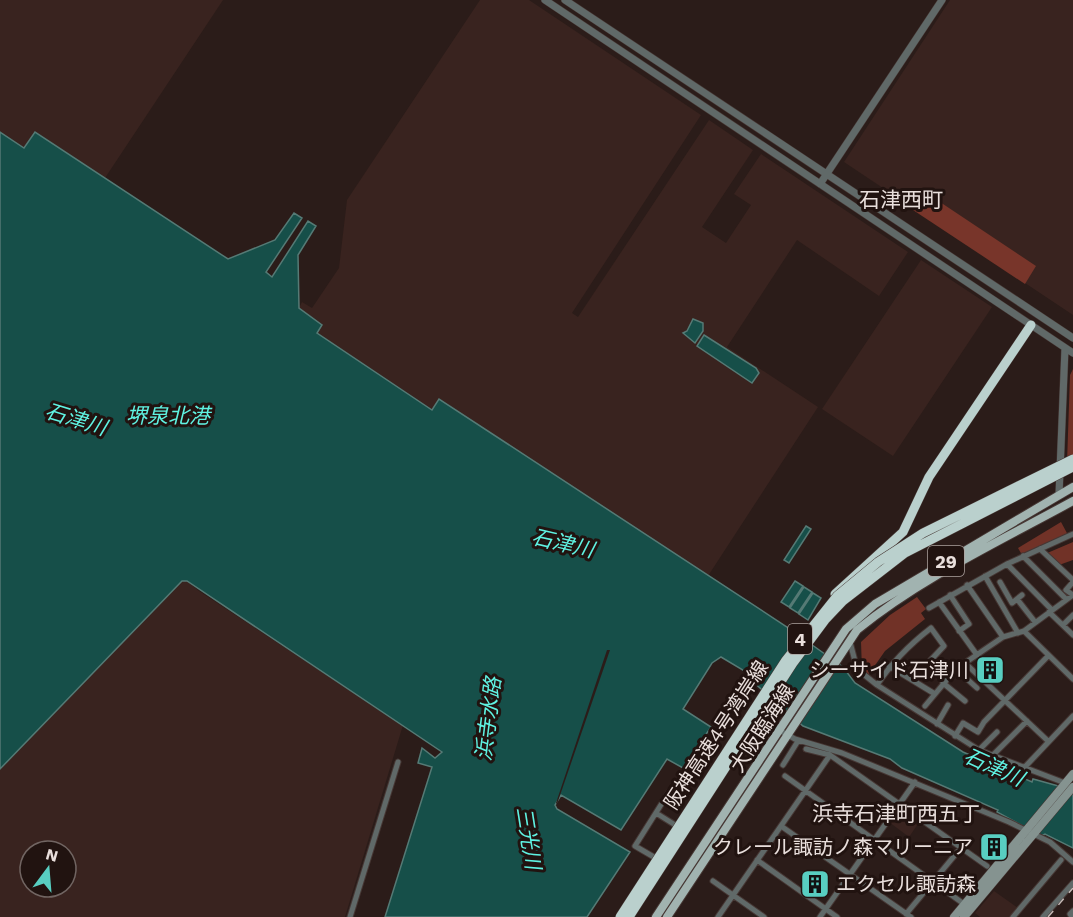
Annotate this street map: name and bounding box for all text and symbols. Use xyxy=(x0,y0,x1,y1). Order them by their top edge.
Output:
district label: 石津西町 xyxy=(859,187,943,212)
water label: 石津川 xyxy=(42,398,112,441)
water label: 堺泉北港 xyxy=(126,403,213,428)
water label: 石津川 xyxy=(529,524,598,563)
road number: 29 xyxy=(928,546,964,576)
road number: 4 xyxy=(788,624,812,654)
building icon: シーサイド石津川 xyxy=(974,654,1006,686)
street label: 阪神高速4号湾岸線 xyxy=(659,656,773,814)
place label: シーサイド石津川 xyxy=(809,658,969,682)
water label: 浜寺水路 xyxy=(470,674,506,762)
street label: 大阪臨海線 xyxy=(725,680,799,776)
water label: 石津川 xyxy=(960,743,1030,792)
district label: 浜寺石津町西五丁 xyxy=(812,801,980,826)
water label: 三光川 xyxy=(512,805,547,873)
building icon: クレール諏訪ノ森マリーニア xyxy=(978,831,1010,863)
place label: クレール諏訪ノ森マリーニア xyxy=(713,835,973,859)
north arrow xyxy=(18,839,78,899)
text: N xyxy=(44,844,60,866)
building icon: エクセル諏訪森 xyxy=(799,868,831,900)
place label: エクセル諏訪森 xyxy=(836,872,976,896)

